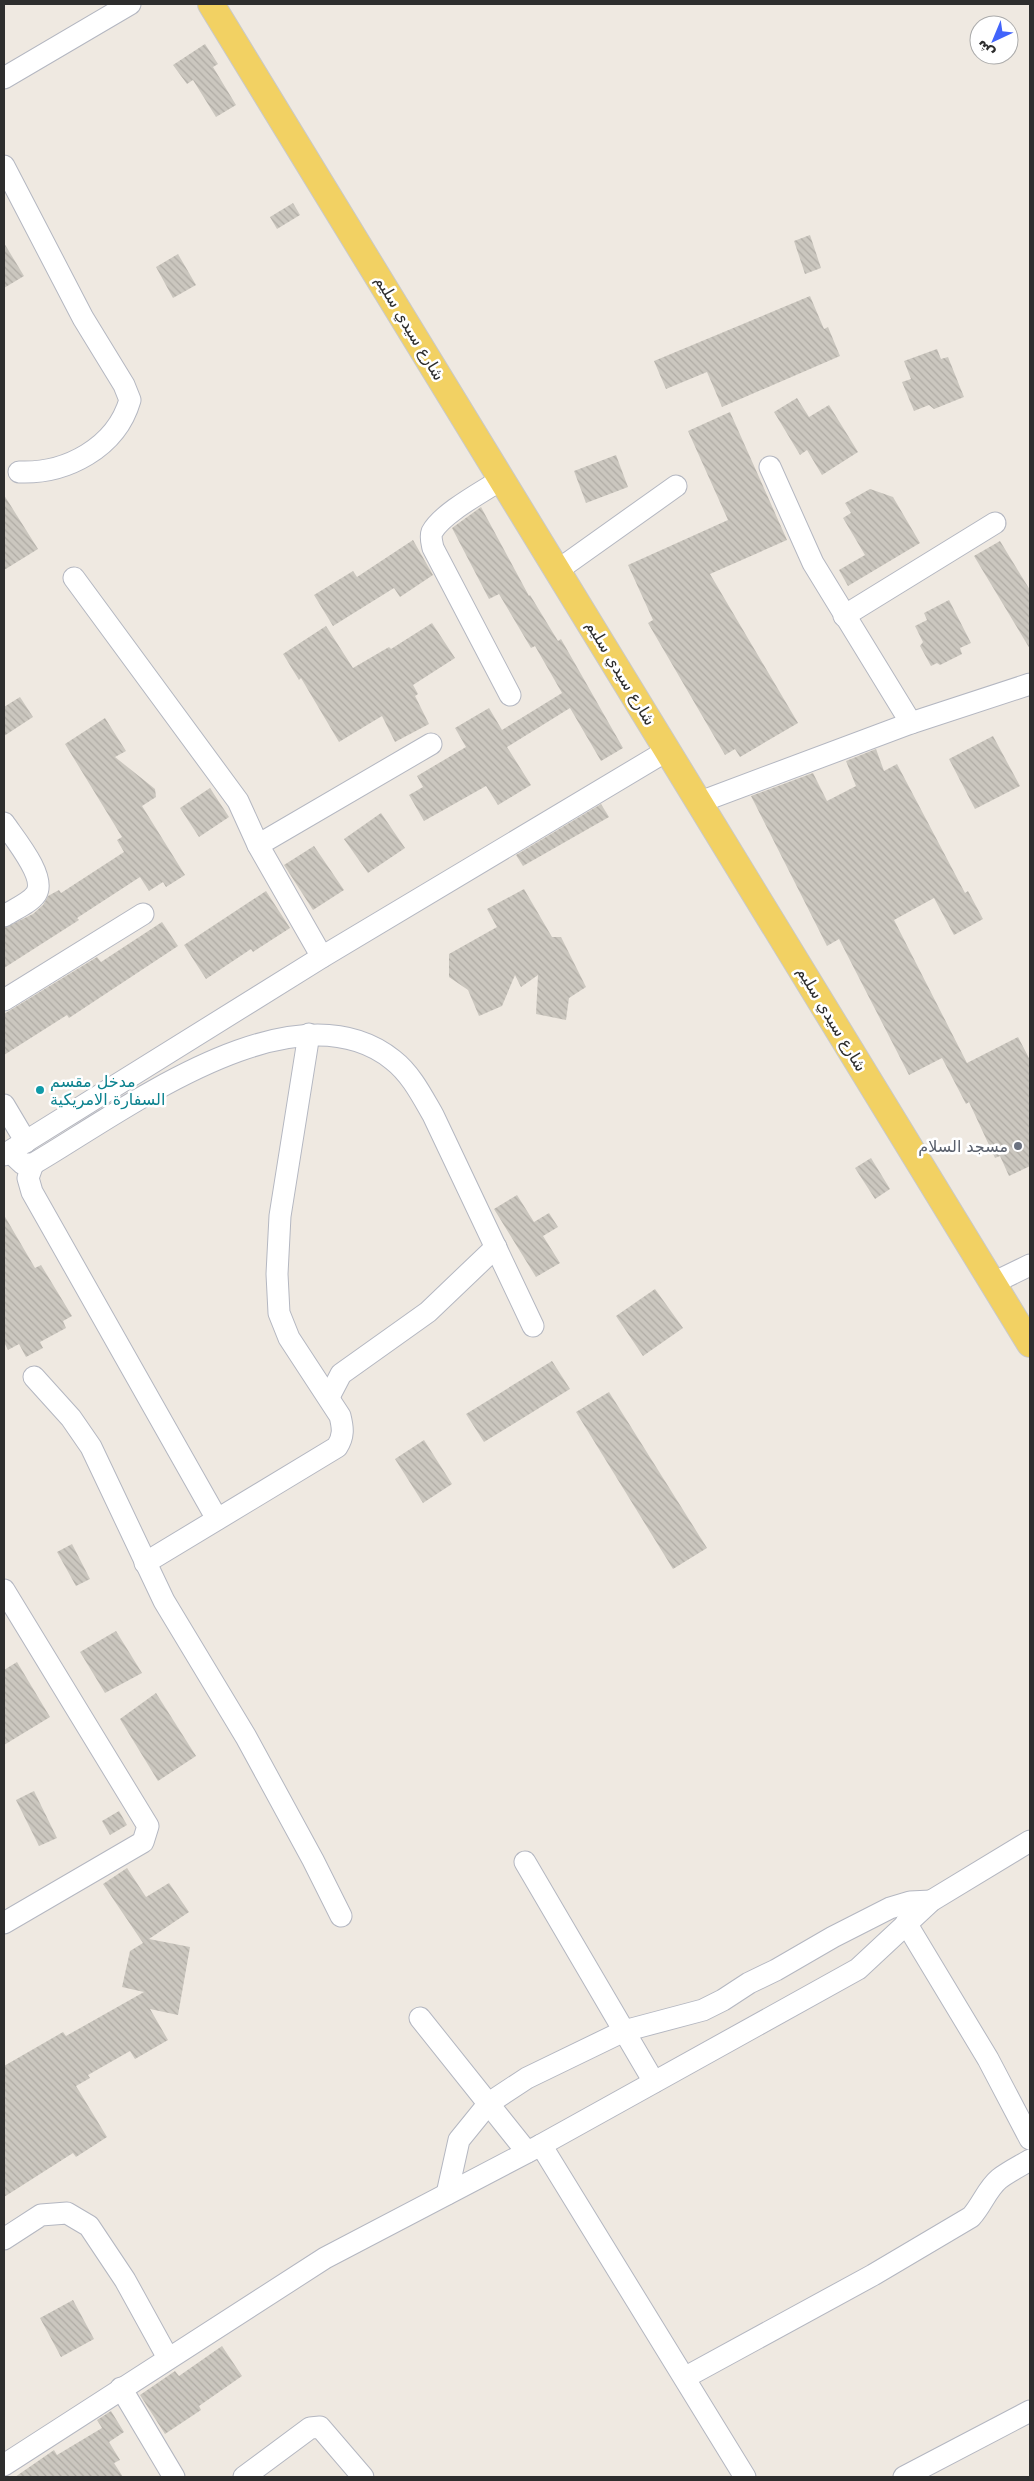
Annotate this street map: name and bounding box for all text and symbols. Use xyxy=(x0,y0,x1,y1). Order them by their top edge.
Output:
north arrow xyxy=(969,15,1019,65)
text: ش xyxy=(972,37,997,62)
street label: شارع سيدي سليم xyxy=(370,272,449,384)
street label: شارع سيدي سليم xyxy=(581,617,660,729)
street label: شارع سيدي سليم xyxy=(792,963,871,1075)
place label: مدخل مقسم السفارة الامريكية xyxy=(50,1072,165,1110)
marker: مدخل مقسم السفارة الامريكية xyxy=(34,1084,46,1096)
place label: مسجد السلام xyxy=(918,1137,1008,1156)
marker: مسجد السلام xyxy=(1012,1140,1024,1152)

